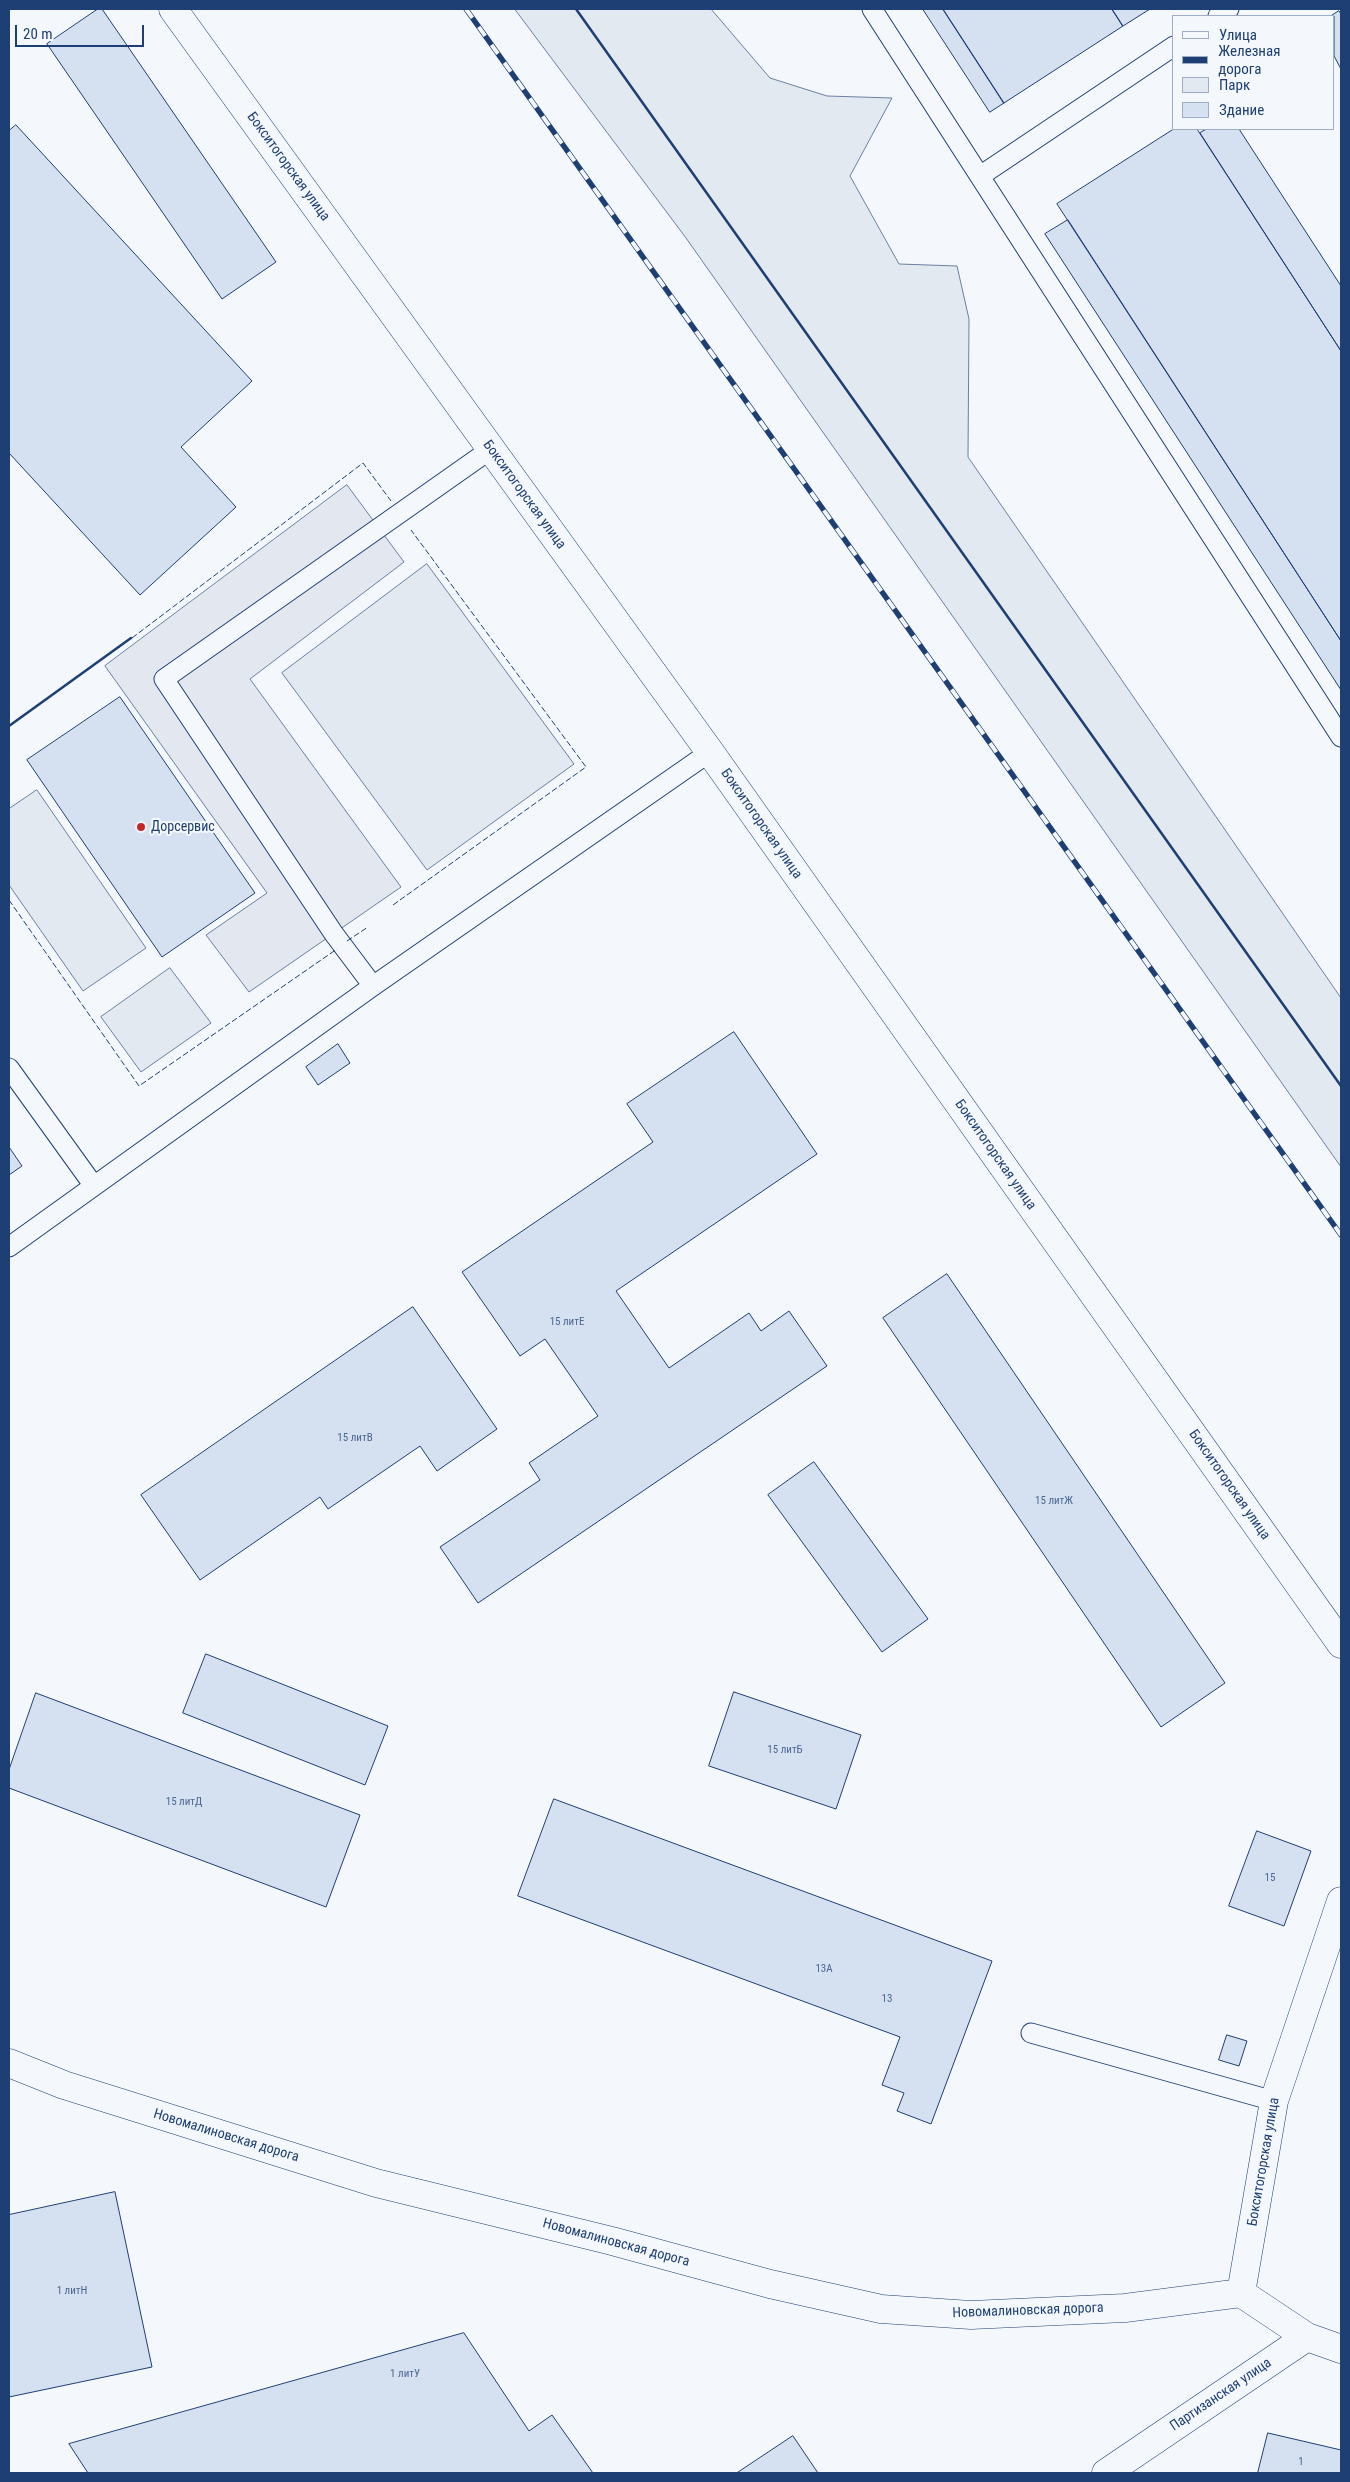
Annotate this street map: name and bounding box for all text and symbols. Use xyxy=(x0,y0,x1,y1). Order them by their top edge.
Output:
scale bar xyxy=(18,15,146,47)
legend xyxy=(1172,15,1335,130)
text: 20 m xyxy=(23,25,53,43)
text: Улица xyxy=(1219,26,1257,44)
text: Железная дорога xyxy=(1218,42,1280,78)
text: Парк xyxy=(1219,76,1250,94)
text: Здание xyxy=(1219,101,1264,119)
street label: Бокситогорская улица xyxy=(243,109,333,225)
street label: Бокситогорская улица xyxy=(479,437,569,553)
street label: Бокситогорская улица xyxy=(717,766,805,882)
place label: Дорсервис xyxy=(151,819,215,835)
marker: Дорсервис xyxy=(135,821,147,833)
street label: Бокситогорская улица xyxy=(951,1097,1039,1213)
house number: 15 литЕ xyxy=(550,1315,584,1329)
street label: Бокситогорская улица xyxy=(1185,1427,1273,1543)
house number: 15 литВ xyxy=(337,1431,373,1445)
house number: 15 литЖ xyxy=(1035,1494,1073,1508)
house number: 15 литБ xyxy=(767,1743,803,1757)
house number: 15 литД xyxy=(166,1795,202,1809)
house number: 15 xyxy=(1265,1871,1275,1885)
house number: 13А xyxy=(815,1962,833,1976)
house number: 13 xyxy=(882,1992,892,2006)
street label: Бокситогорская улица xyxy=(1244,2096,1284,2228)
street label: Новомалиновская дорога xyxy=(151,2106,301,2166)
street label: Новомалиновская дорога xyxy=(541,2215,691,2271)
house number: 1 литН xyxy=(57,2284,87,2298)
street label: Новомалиновская дорога xyxy=(952,2300,1104,2322)
street label: Партизанская улица xyxy=(1167,2355,1275,2435)
house number: 1 литУ xyxy=(390,2367,420,2381)
house number: 1 xyxy=(1298,2455,1304,2469)

